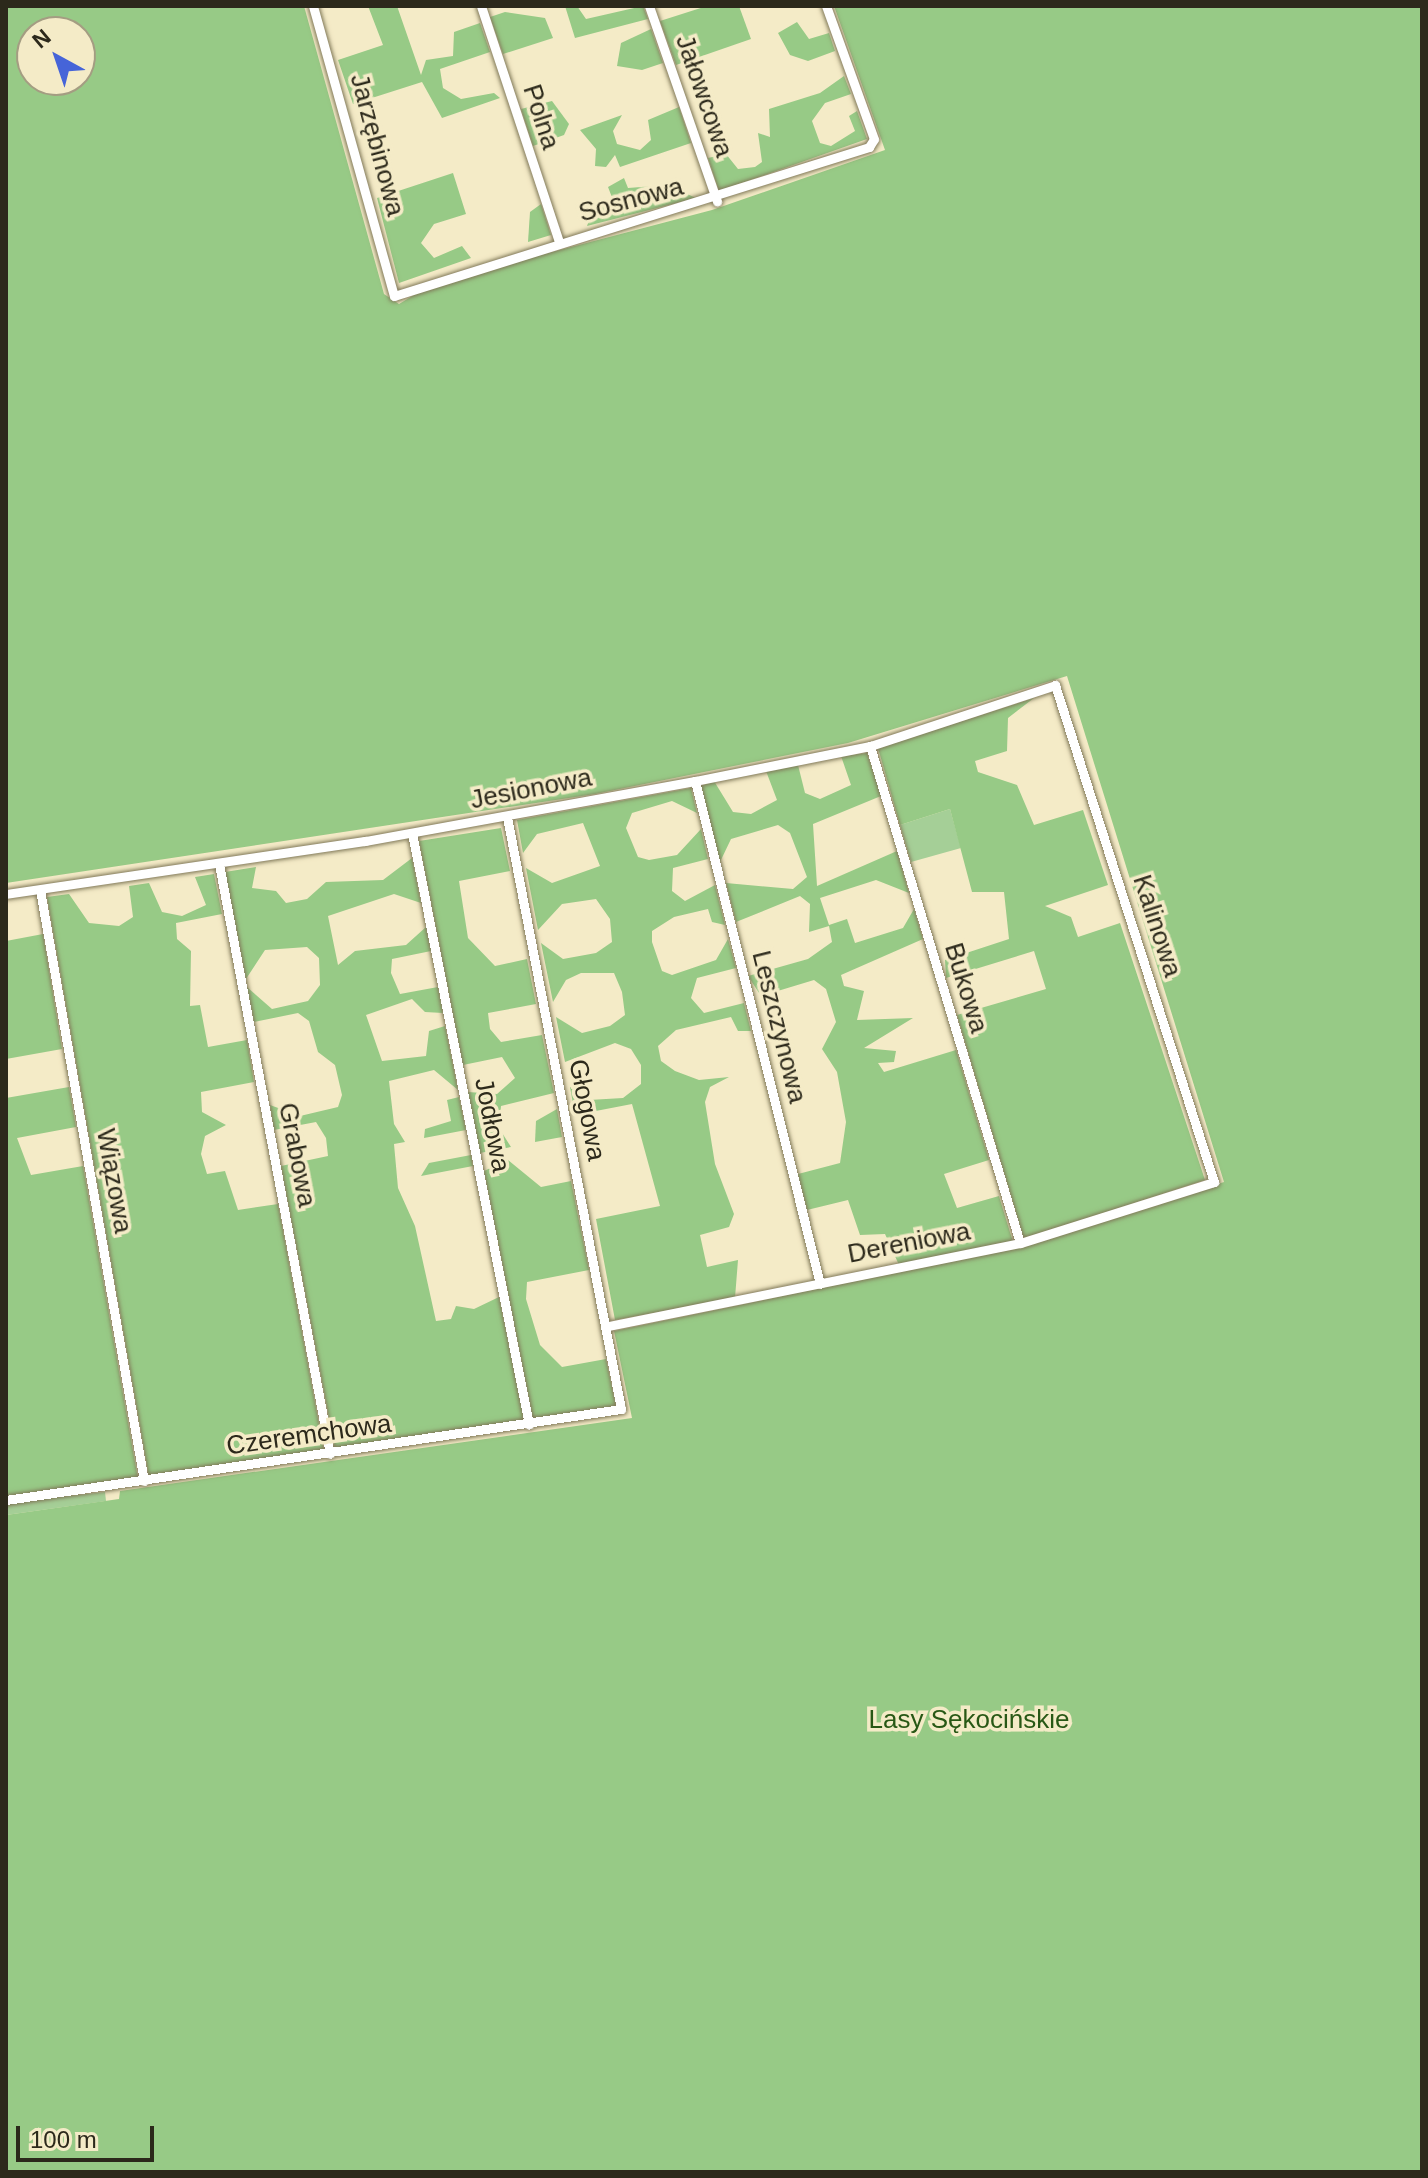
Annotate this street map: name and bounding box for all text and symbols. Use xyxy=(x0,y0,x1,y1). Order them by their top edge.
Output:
north arrow xyxy=(16,16,96,96)
text: N xyxy=(27,24,56,53)
street label: Jałowcowa xyxy=(669,31,739,161)
street label: Jarzębinowa xyxy=(343,70,411,220)
street label: Polna xyxy=(516,81,566,153)
street label: Sosnowa xyxy=(575,171,687,229)
street label: Jesionowa xyxy=(468,762,594,816)
street label: Kalinowa xyxy=(1126,871,1188,981)
street label: Bukowa xyxy=(938,939,994,1037)
street label: Leszczynowa xyxy=(745,948,813,1106)
street label: Głogowa xyxy=(562,1057,612,1163)
street label: Jodłowa xyxy=(468,1075,516,1175)
street label: Grabowa xyxy=(272,1100,322,1210)
street label: Wiązowa xyxy=(89,1126,139,1236)
street label: Dereniowa xyxy=(845,1216,973,1270)
street label: Czeremchowa xyxy=(225,1408,393,1462)
park label: Lasy Sękocińskie xyxy=(869,1704,1069,1736)
scale bar xyxy=(20,2110,158,2160)
text: 100 m xyxy=(30,2126,97,2153)

